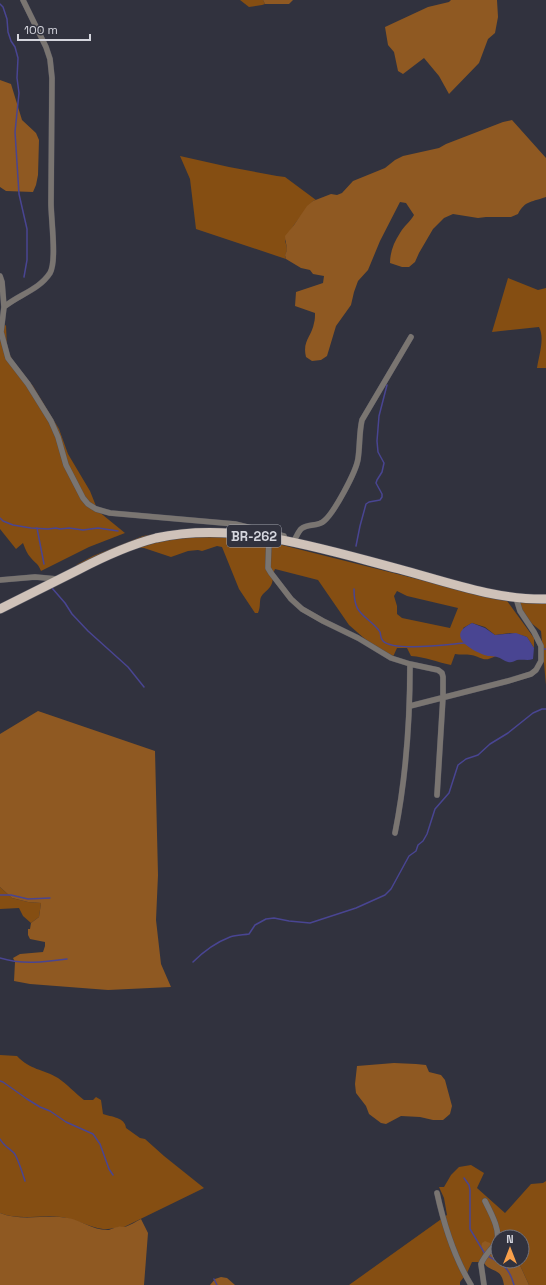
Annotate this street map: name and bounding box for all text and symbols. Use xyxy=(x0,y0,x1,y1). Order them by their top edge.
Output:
scale bar xyxy=(18,16,90,42)
text: 100 m xyxy=(24,22,58,38)
road number: BR-262 xyxy=(227,525,281,547)
north arrow xyxy=(490,1229,530,1269)
text: N xyxy=(506,1232,514,1246)

